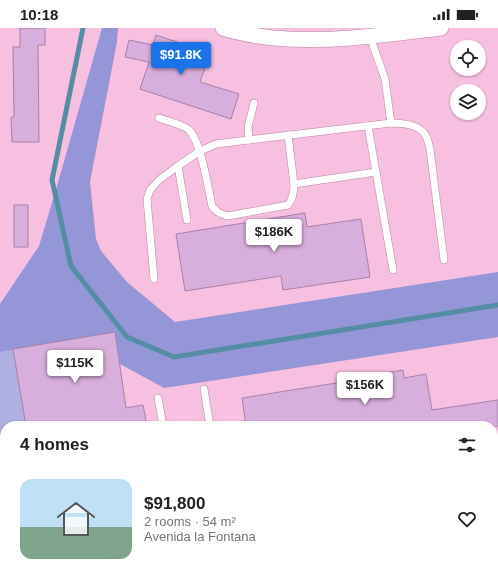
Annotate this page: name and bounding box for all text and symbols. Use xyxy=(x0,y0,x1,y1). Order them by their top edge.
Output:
text: 10:18 xyxy=(20,6,58,23)
map controls xyxy=(450,40,486,120)
button: locate xyxy=(450,40,486,76)
pin: $91.8K xyxy=(148,42,214,76)
text: $91.8K xyxy=(160,47,202,62)
button: layers xyxy=(450,84,486,120)
pin: $186K xyxy=(246,219,302,253)
text: $186K xyxy=(255,224,293,239)
pin: $115K xyxy=(47,350,103,384)
text: $115K xyxy=(56,355,94,370)
pin: $156K xyxy=(337,372,393,406)
text: $156K xyxy=(346,377,384,392)
icon: filters xyxy=(456,434,478,456)
text: 4 homes xyxy=(20,435,89,454)
text: $91,800 xyxy=(144,494,205,513)
icon: home xyxy=(52,495,100,543)
icon: heart xyxy=(456,508,478,530)
text: 2 rooms · 54 m² xyxy=(144,514,236,529)
text: Avenida la Fontana xyxy=(144,529,256,544)

